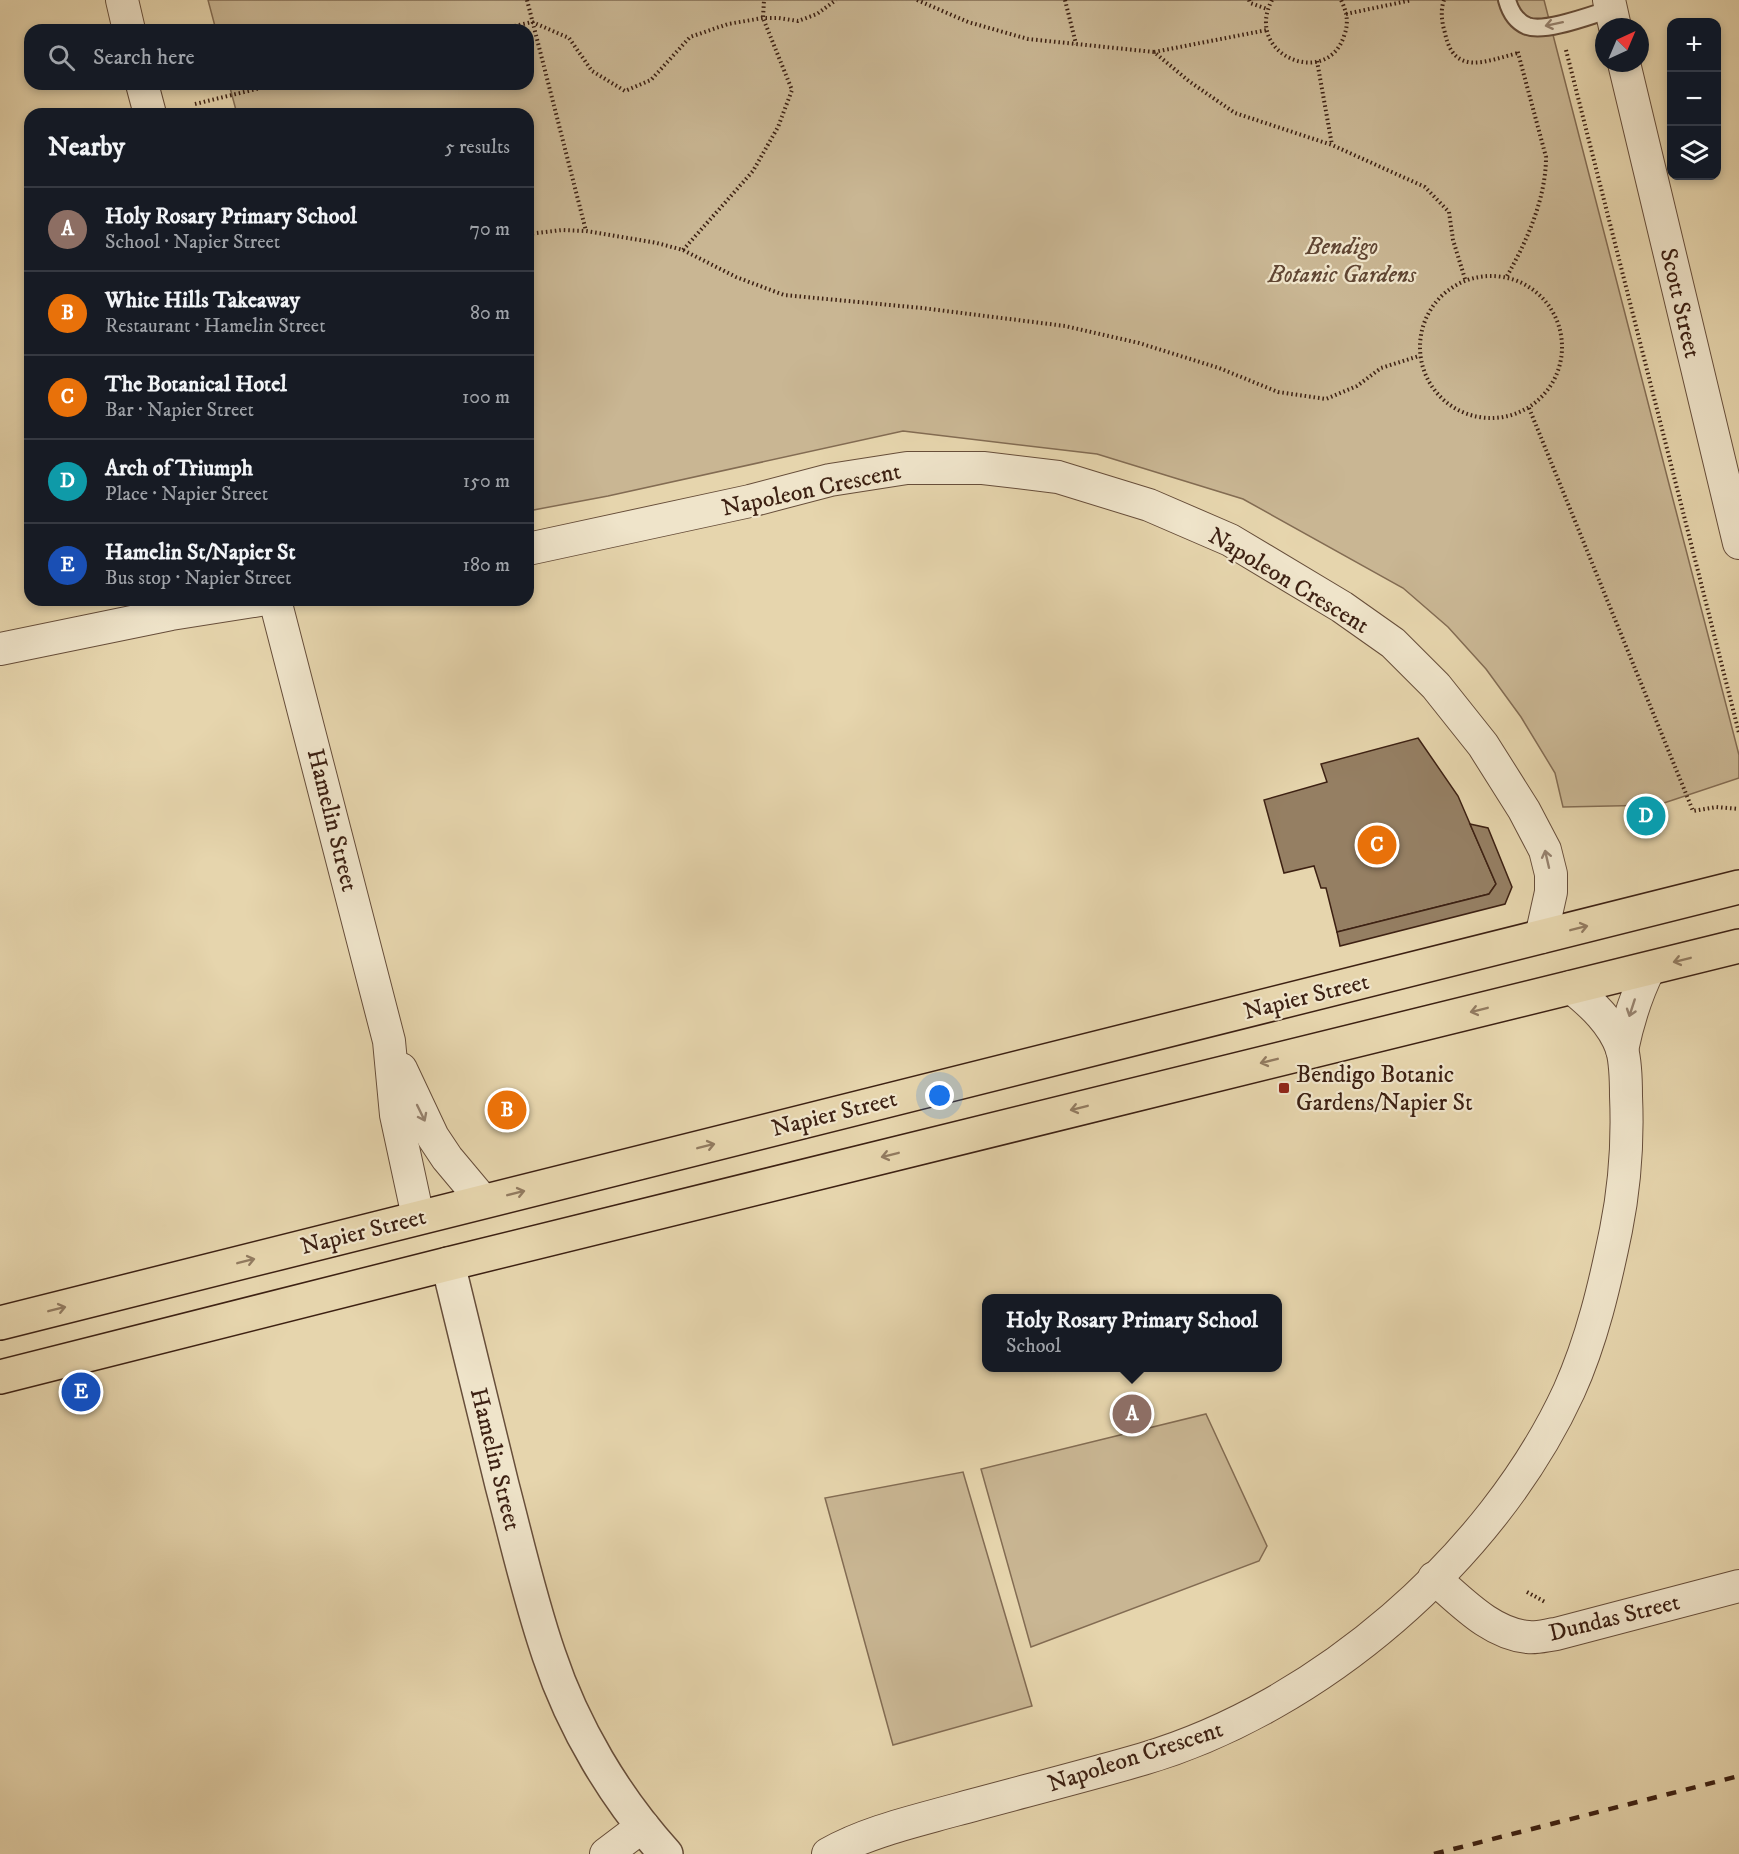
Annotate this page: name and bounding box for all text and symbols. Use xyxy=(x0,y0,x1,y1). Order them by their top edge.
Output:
north arrow xyxy=(1595,18,1649,72)
map controls xyxy=(1667,18,1721,180)
button: + xyxy=(1667,18,1721,72)
one-way arrow xyxy=(1545,19,1565,30)
search box xyxy=(24,24,534,90)
icon: search xyxy=(45,41,78,74)
text: Search here xyxy=(93,44,195,71)
button: − xyxy=(1667,72,1721,126)
button: layers xyxy=(1667,126,1721,180)
text: Nearby xyxy=(48,131,125,164)
text: 5 results xyxy=(445,135,510,160)
text: Holy Rosary Primary School xyxy=(105,203,357,230)
text: A xyxy=(61,217,74,242)
text: 70 m xyxy=(469,217,510,242)
text: School · Napier Street xyxy=(105,230,280,255)
park label: Bendigo Botanic Gardens xyxy=(1267,232,1417,290)
street label: Scott Street xyxy=(1653,245,1707,361)
text: White Hills Takeaway xyxy=(105,287,300,314)
text: B xyxy=(61,301,74,326)
text: 80 m xyxy=(470,301,510,326)
text: Restaurant · Hamelin Street xyxy=(105,314,326,339)
text: The Botanical Hotel xyxy=(105,371,287,398)
text: C xyxy=(61,385,74,410)
text: 100 m xyxy=(462,385,510,410)
text: Bar · Napier Street xyxy=(105,398,254,423)
text: Arch of Triumph xyxy=(105,455,253,482)
street label: Napoleon Crescent xyxy=(719,456,904,524)
text: D xyxy=(60,469,75,494)
text: 150 m xyxy=(463,469,510,494)
text: Place · Napier Street xyxy=(105,482,268,507)
street label: Napoleon Crescent xyxy=(1203,521,1375,641)
text: Hamelin St/Napier St xyxy=(105,539,296,566)
text: E xyxy=(60,553,75,578)
text: 180 m xyxy=(463,553,510,578)
text: Bus stop · Napier Street xyxy=(105,566,291,591)
street label: Hamelin Street xyxy=(300,746,364,895)
pin: D xyxy=(1626,794,1666,838)
pin: C xyxy=(1358,822,1396,868)
one-way arrow xyxy=(1541,850,1553,869)
one-way arrow xyxy=(1569,921,1588,933)
one-way arrow xyxy=(1673,955,1692,967)
street label: Napier Street xyxy=(1240,967,1372,1027)
one-way arrow xyxy=(1626,998,1637,1017)
one-way arrow xyxy=(1469,1005,1488,1017)
one-way arrow xyxy=(1260,1056,1279,1068)
place label: Bendigo Botanic Gardens/Napier St xyxy=(1296,1060,1473,1118)
your location xyxy=(925,1081,954,1110)
marker: Bendigo Botanic Gardens/Napier St xyxy=(1277,1081,1291,1095)
street label: Napier Street xyxy=(768,1084,900,1144)
pin: B xyxy=(488,1088,526,1132)
one-way arrow xyxy=(1070,1103,1089,1115)
one-way arrow xyxy=(416,1104,427,1122)
one-way arrow xyxy=(696,1139,715,1151)
one-way arrow xyxy=(881,1149,900,1161)
one-way arrow xyxy=(507,1187,526,1198)
street label: Napier Street xyxy=(297,1202,429,1262)
one-way arrow xyxy=(236,1255,255,1266)
popup xyxy=(982,1294,1282,1372)
one-way arrow xyxy=(47,1302,66,1314)
text: Holy Rosary Primary School xyxy=(1006,1307,1258,1334)
text: School xyxy=(1006,1334,1061,1359)
pin: E xyxy=(62,1370,100,1414)
street label: Hamelin Street xyxy=(463,1385,527,1534)
pin: A xyxy=(1112,1392,1152,1436)
street label: Dundas Street xyxy=(1546,1587,1683,1649)
street label: Napoleon Crescent xyxy=(1044,1714,1227,1799)

